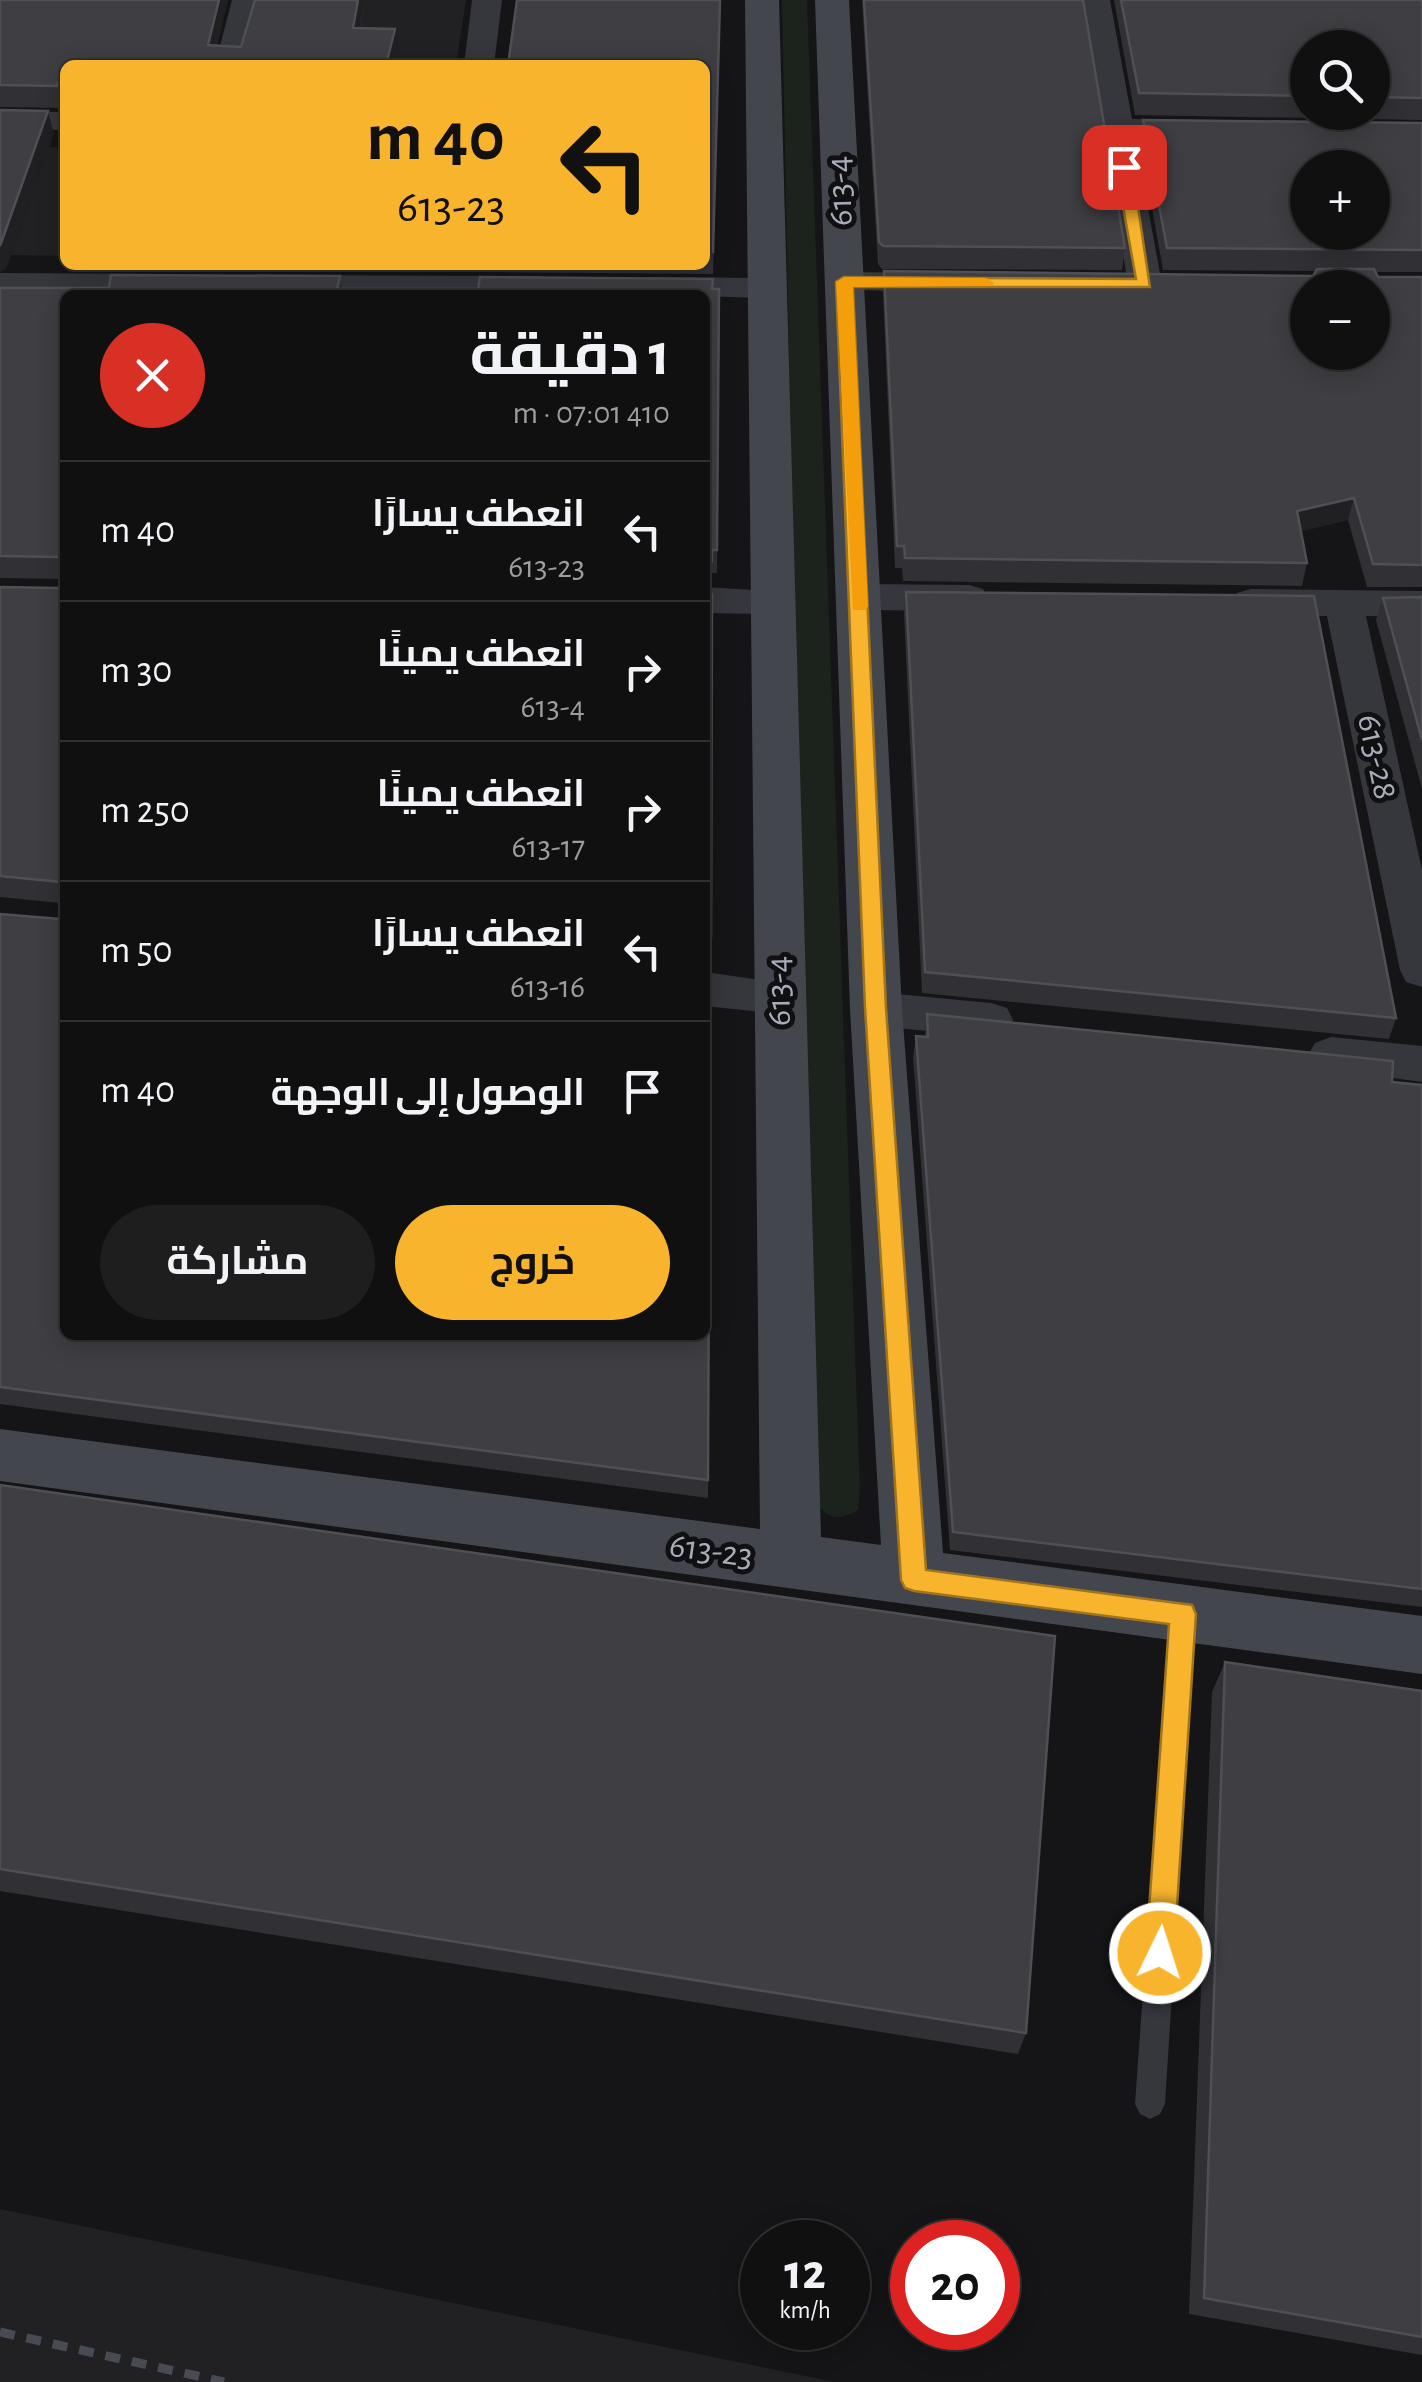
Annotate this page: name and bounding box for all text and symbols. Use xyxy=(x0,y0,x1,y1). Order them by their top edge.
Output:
map controls xyxy=(1290,30,1390,370)
button: search xyxy=(1290,30,1390,130)
icon: left xyxy=(540,100,670,230)
text: 40 m xyxy=(366,103,505,173)
pin xyxy=(1082,125,1167,210)
icon: arrive xyxy=(1097,140,1152,195)
button: + xyxy=(1290,150,1390,250)
street label: 613-4 xyxy=(821,155,859,227)
text: 613-23 xyxy=(397,185,505,230)
button: − xyxy=(1290,270,1390,370)
button: close xyxy=(100,323,205,428)
text: 1 دقيقة xyxy=(470,326,670,386)
text: 410 m · 07:01 xyxy=(512,397,670,429)
text: انعطف يسارًا xyxy=(372,496,585,534)
icon: left xyxy=(615,504,670,559)
text: 40 m xyxy=(100,512,175,550)
text: 613-23 xyxy=(508,551,585,583)
text: انعطف يمينًا xyxy=(377,636,585,674)
icon: right xyxy=(615,644,670,699)
text: 30 m xyxy=(100,652,172,690)
text: 613-4 xyxy=(521,691,585,723)
street label: 613-28 xyxy=(1351,711,1403,803)
text: انعطف يمينًا xyxy=(377,776,585,814)
icon: right xyxy=(615,784,670,839)
text: 250 m xyxy=(100,792,190,830)
text: 613-17 xyxy=(512,831,585,863)
text: انعطف يسارًا xyxy=(372,916,585,954)
icon: left xyxy=(615,924,670,979)
text: 50 m xyxy=(100,932,173,970)
street label: 613-4 xyxy=(761,955,797,1027)
text: 613-16 xyxy=(510,971,585,1003)
icon: arrive xyxy=(615,1064,670,1119)
text: 40 m xyxy=(100,1072,175,1110)
text: الوصول إلى الوجهة xyxy=(271,1075,585,1113)
button: مشاركة xyxy=(100,1205,375,1320)
button: خروج xyxy=(395,1205,670,1320)
street label: 613-23 xyxy=(667,1528,755,1574)
position arrow xyxy=(1108,1901,1212,2005)
speed limit sign: 20 xyxy=(890,2220,1020,2350)
text: 12 xyxy=(784,2248,826,2298)
text: km/h xyxy=(779,2298,831,2323)

